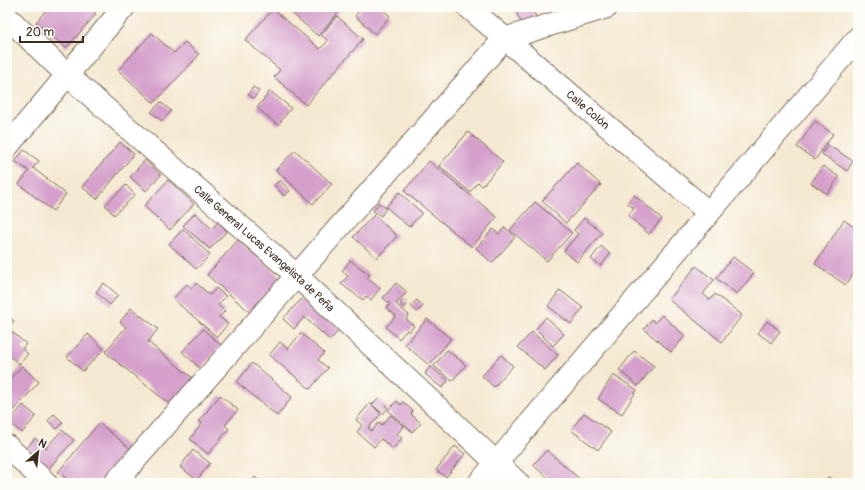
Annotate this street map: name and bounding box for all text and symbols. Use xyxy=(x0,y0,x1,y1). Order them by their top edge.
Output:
scale bar xyxy=(20,18,83,44)
text: 20 m xyxy=(26,25,55,40)
street label: Calle Colón xyxy=(564,88,612,132)
street label: Calle General Lucas Evangelista de Peña xyxy=(191,182,337,314)
north arrow xyxy=(18,432,58,472)
text: N xyxy=(36,436,49,451)

